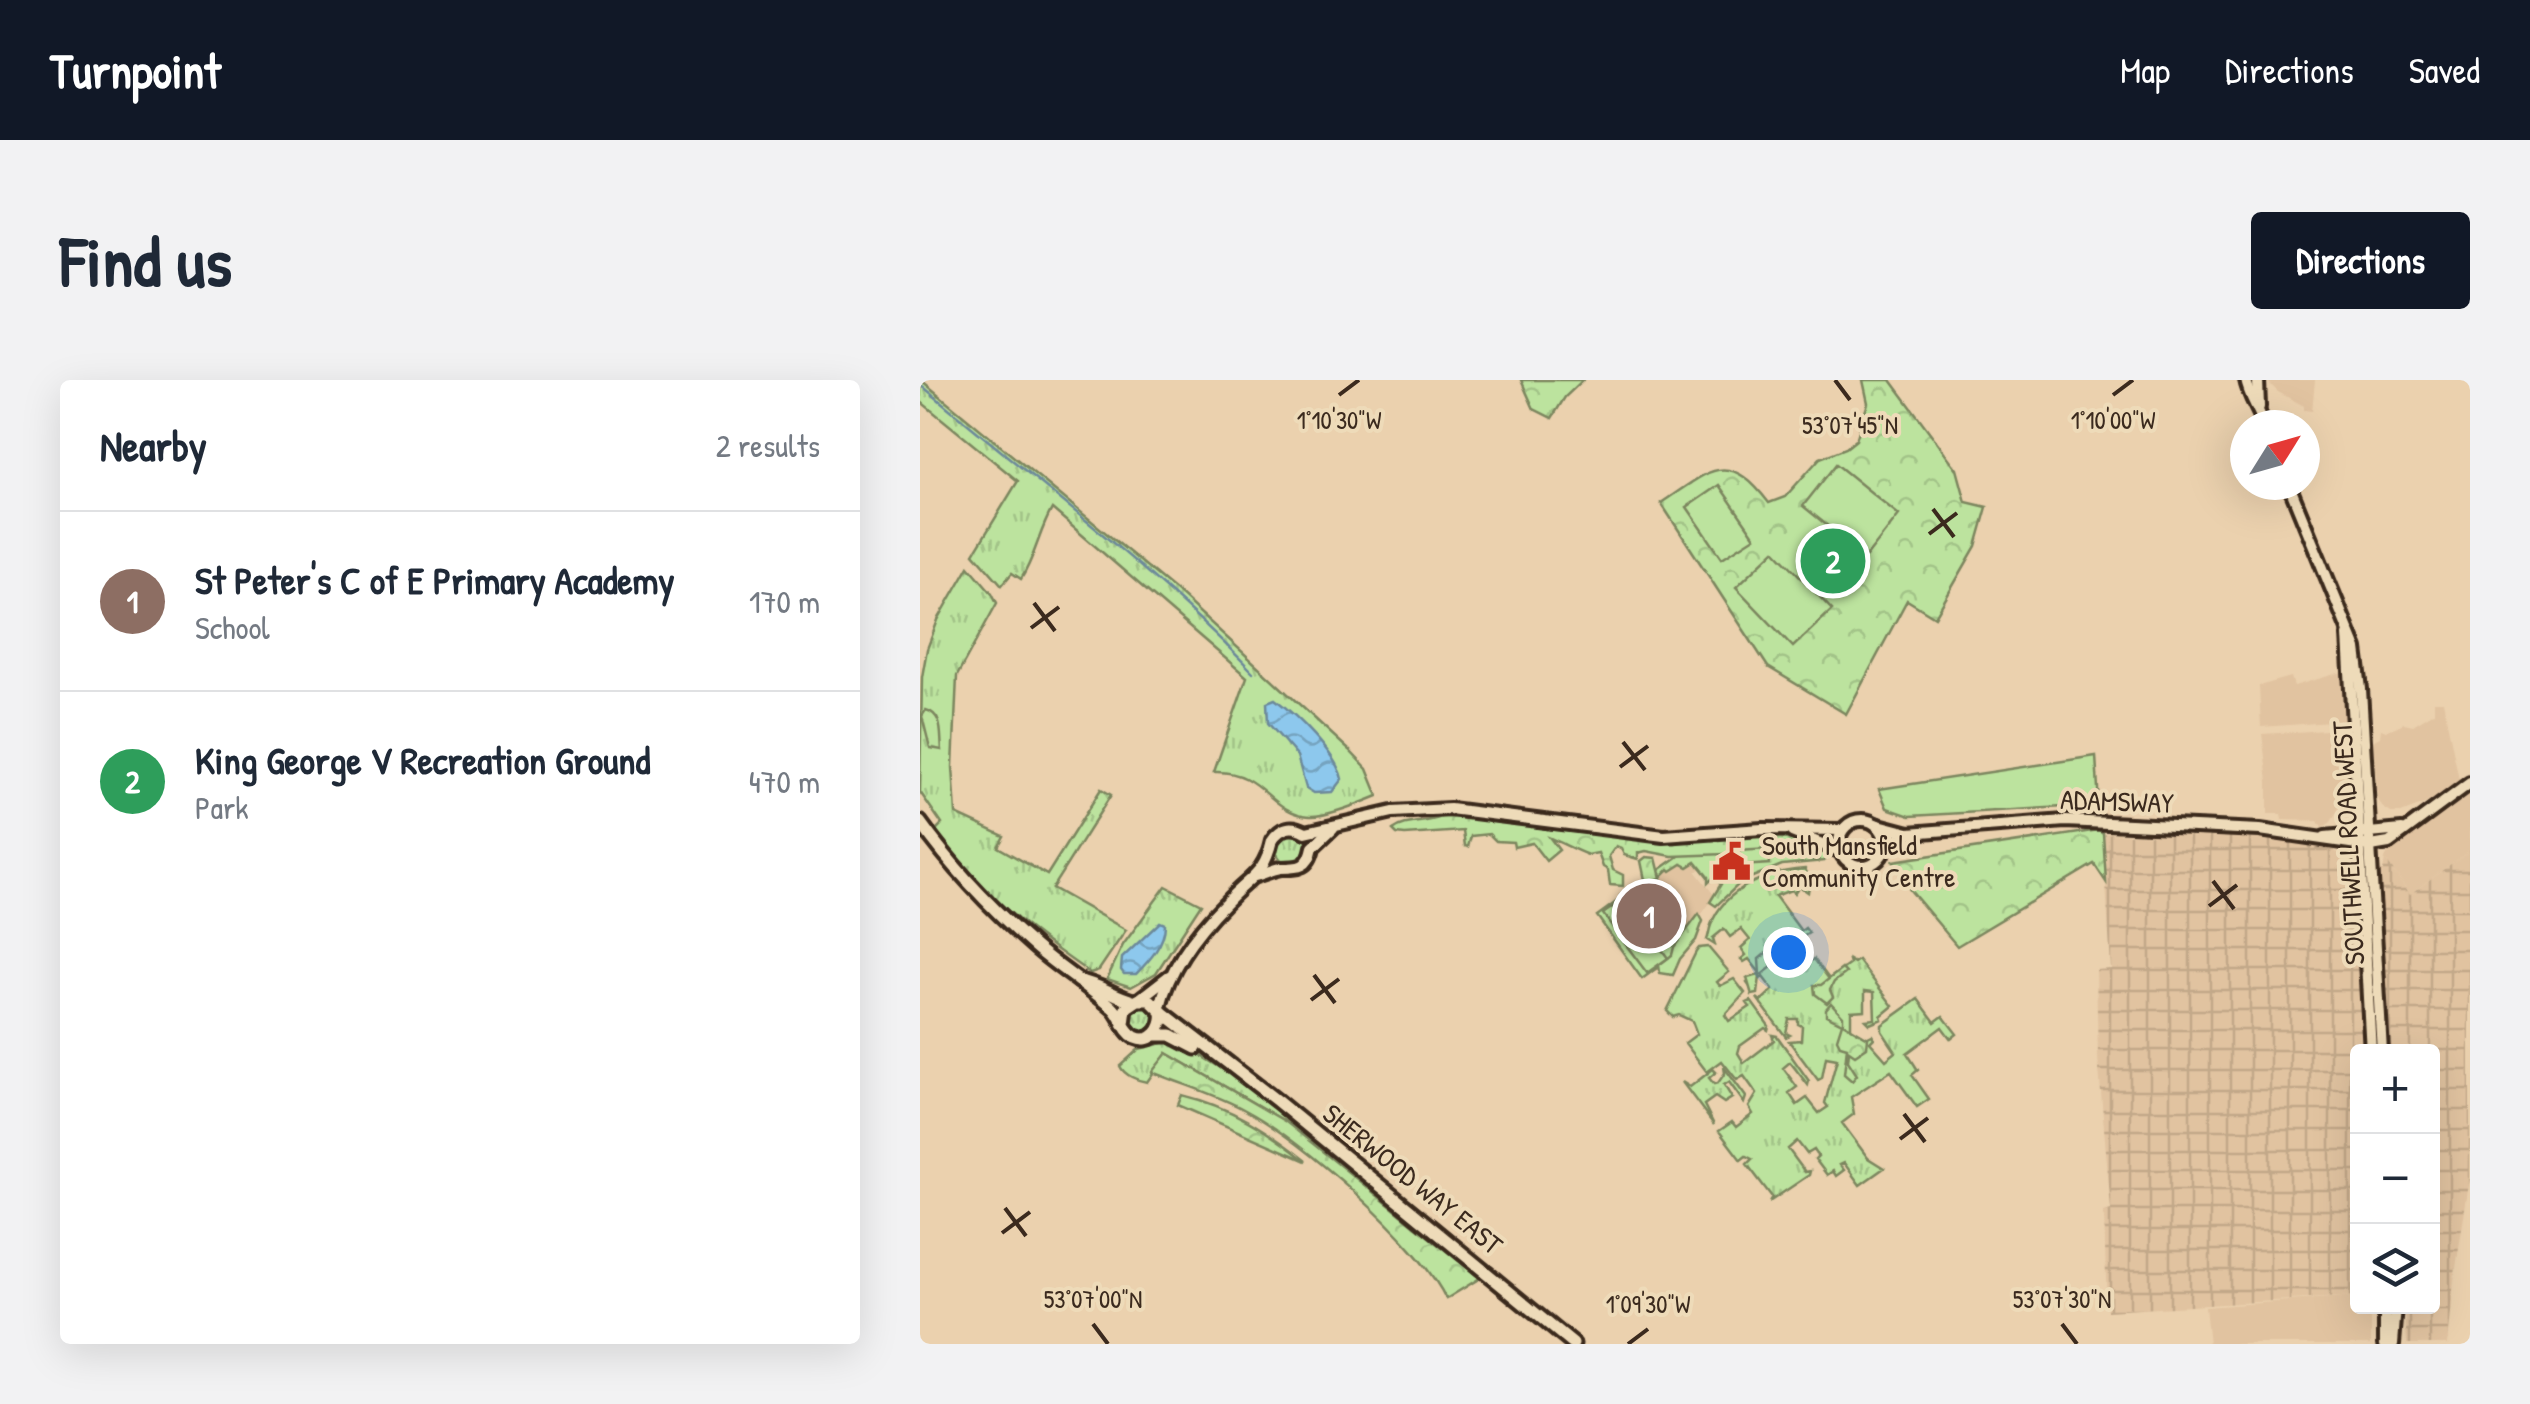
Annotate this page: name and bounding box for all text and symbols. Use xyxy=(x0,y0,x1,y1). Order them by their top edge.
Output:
text: Turnpoint xyxy=(50,38,221,103)
text: Map xyxy=(2120,47,2170,94)
text: Directions xyxy=(2225,47,2354,94)
text: Saved xyxy=(2409,47,2480,94)
button: Directions xyxy=(2251,212,2470,309)
text: Find us xyxy=(60,213,232,308)
text: 1°10'30"W xyxy=(1297,403,1382,437)
text: 1°10'00"W xyxy=(2071,403,2156,437)
text: 53°07'45"N xyxy=(1802,408,1898,442)
north arrow xyxy=(2230,410,2320,500)
text: Nearby xyxy=(100,417,207,474)
text: 2 results xyxy=(716,424,820,467)
pin: 2 xyxy=(1800,524,1866,598)
text: St Peter's C of E Primary Academy xyxy=(195,554,675,606)
text: 1 xyxy=(127,580,138,623)
text: 170 m xyxy=(749,580,820,623)
text: School xyxy=(195,606,270,649)
street label: SOUTHWELL ROAD WEST xyxy=(2323,719,2373,966)
text: King George V Recreation Ground xyxy=(195,734,650,786)
text: 2 xyxy=(125,760,140,803)
text: 470 m xyxy=(749,760,820,803)
street label: ADAMSWAY xyxy=(2060,780,2175,822)
text: Park xyxy=(195,786,249,829)
place label: South Mansfield Community Centre xyxy=(1762,826,1955,896)
public building icon: South Mansfield Community Centre xyxy=(1711,840,1753,882)
pin: 1 xyxy=(1616,878,1682,954)
your location xyxy=(1763,927,1814,978)
map controls xyxy=(2350,1044,2440,1314)
button: + xyxy=(2350,1044,2440,1134)
street label: SHERWOOD WAY EAST xyxy=(1315,1095,1511,1264)
button: − xyxy=(2350,1134,2440,1224)
button: layers xyxy=(2350,1224,2440,1314)
text: 53°07'00"N xyxy=(1044,1282,1142,1316)
text: 53°07'30"N xyxy=(2013,1282,2111,1316)
text: 1°09'30"W xyxy=(1606,1287,1691,1321)

